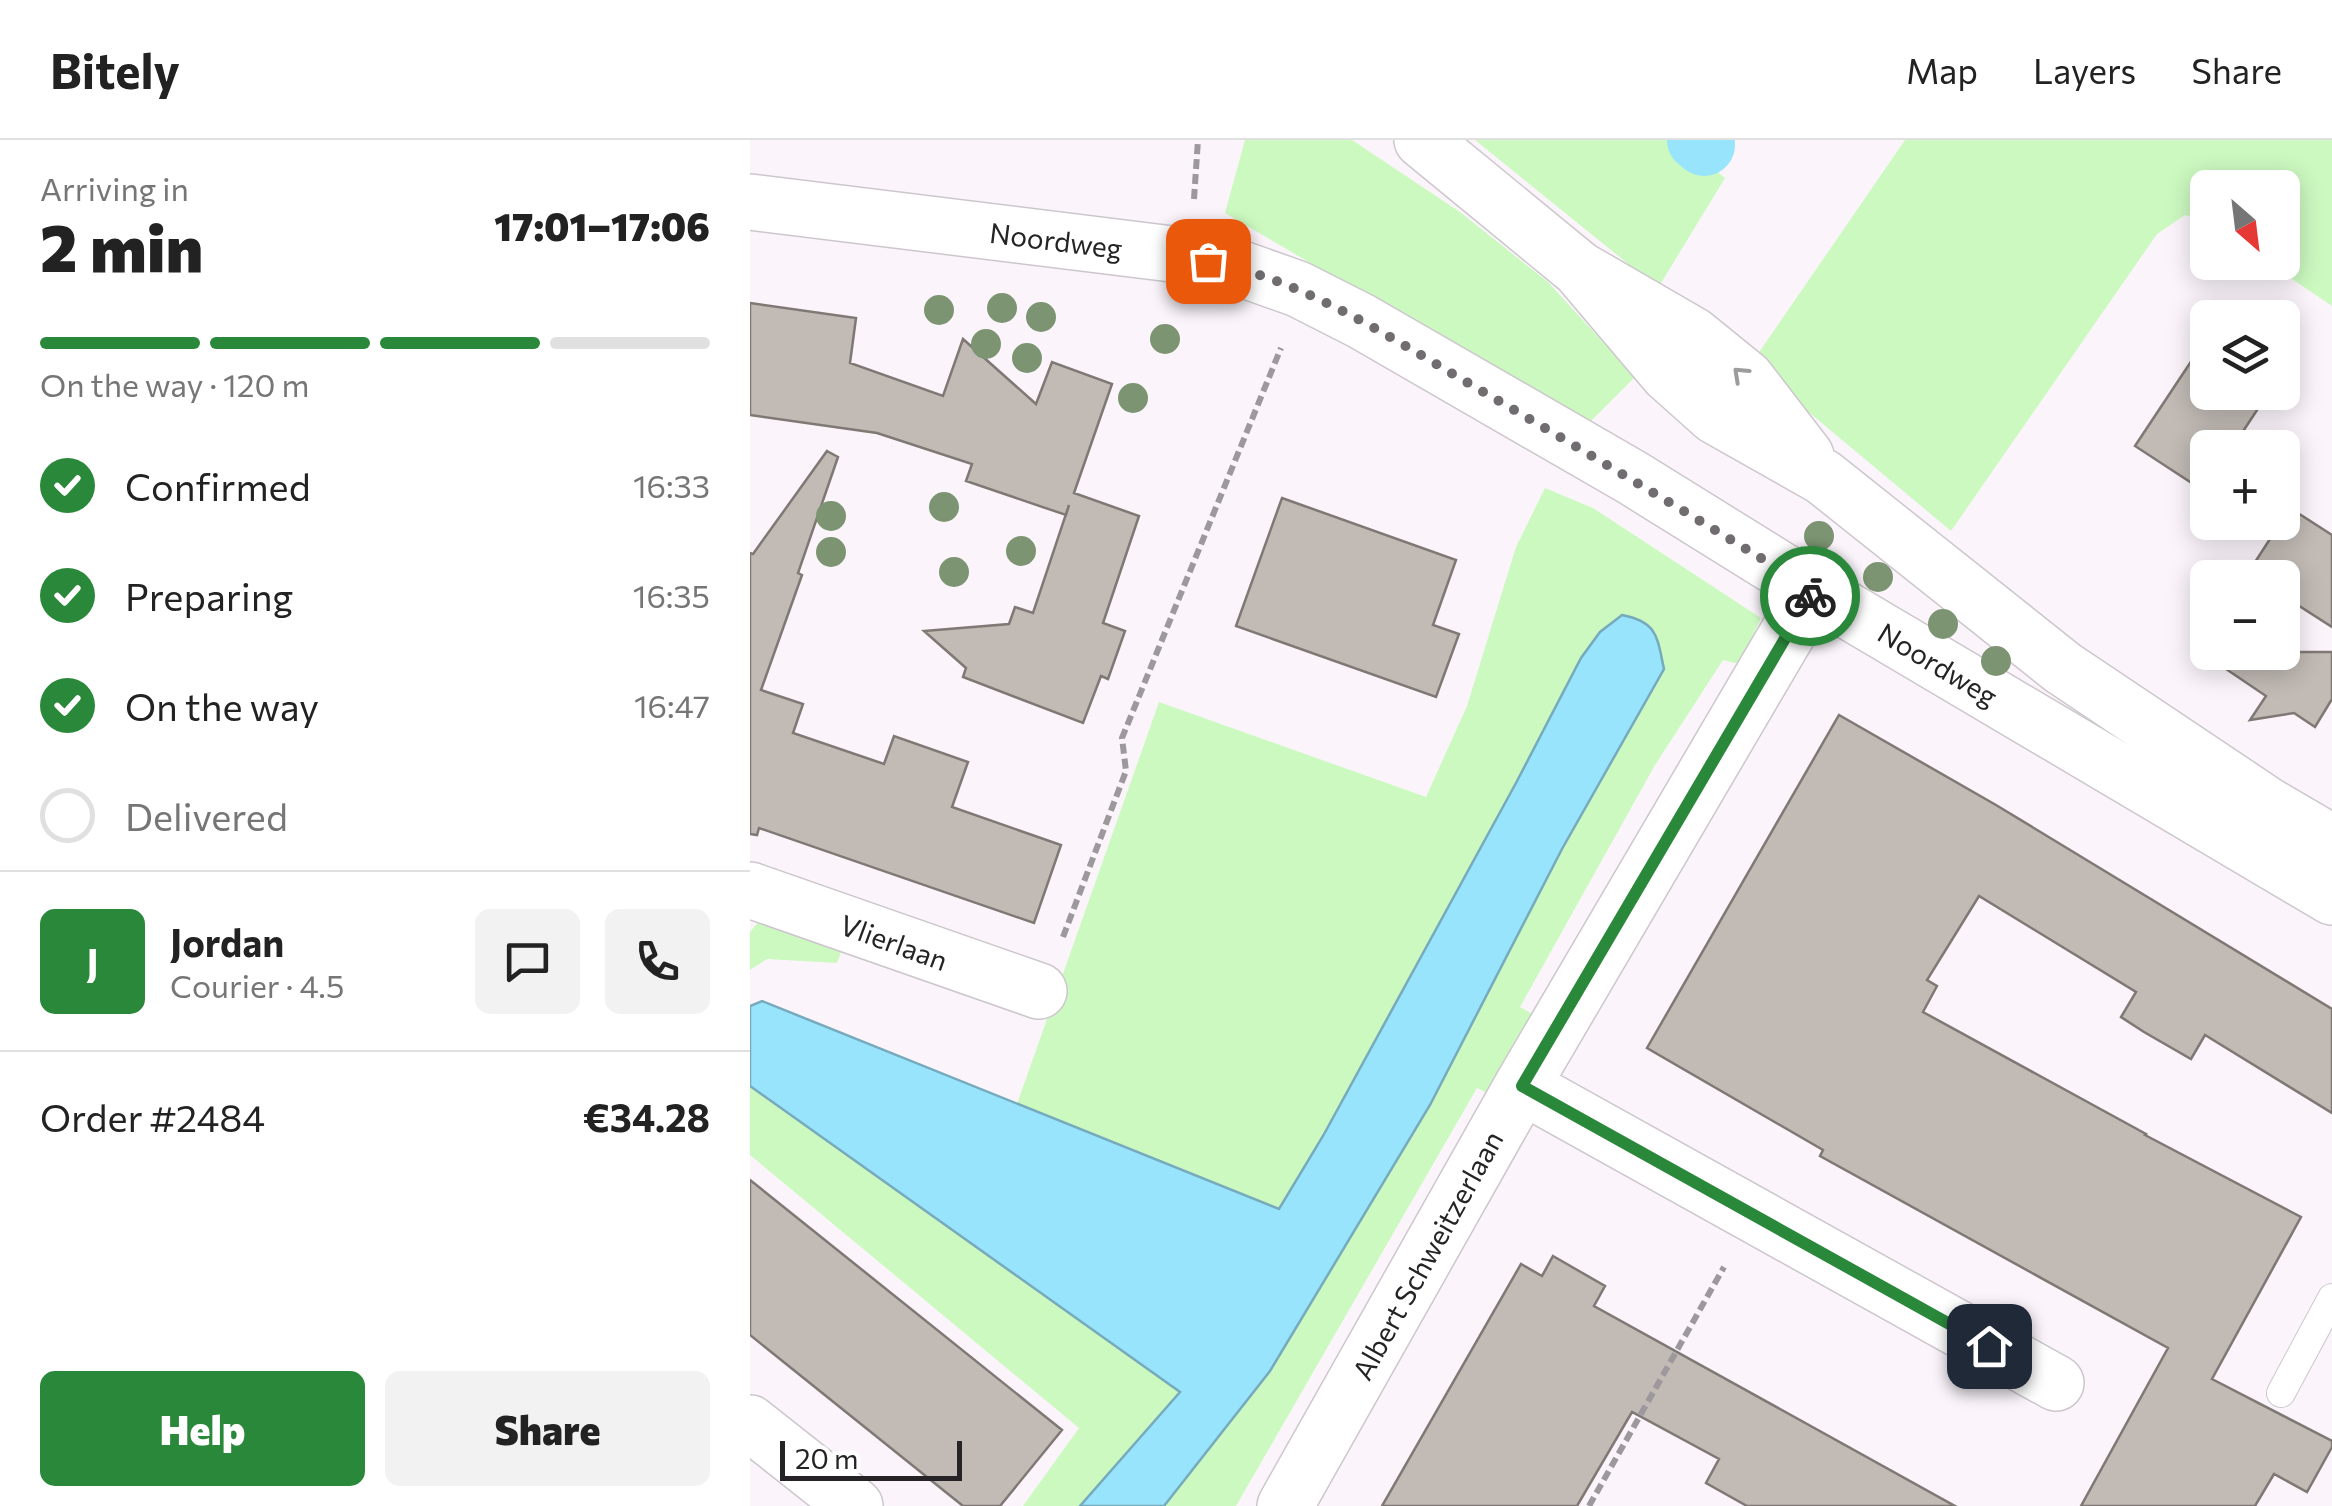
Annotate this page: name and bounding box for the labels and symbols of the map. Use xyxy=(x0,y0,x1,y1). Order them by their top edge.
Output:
north arrow xyxy=(2190,170,2300,280)
street label: Noordweg xyxy=(988,215,1124,265)
pin xyxy=(1166,219,1251,304)
one-way arrow xyxy=(1733,368,1752,386)
courier xyxy=(1760,546,1860,646)
street label: Noordweg xyxy=(1872,615,2004,713)
street label: Vlierlaan xyxy=(836,907,952,977)
street label: Albert Schweitzerlaan xyxy=(1344,1125,1510,1385)
pin xyxy=(1947,1304,2032,1389)
scale bar xyxy=(780,1436,962,1480)

